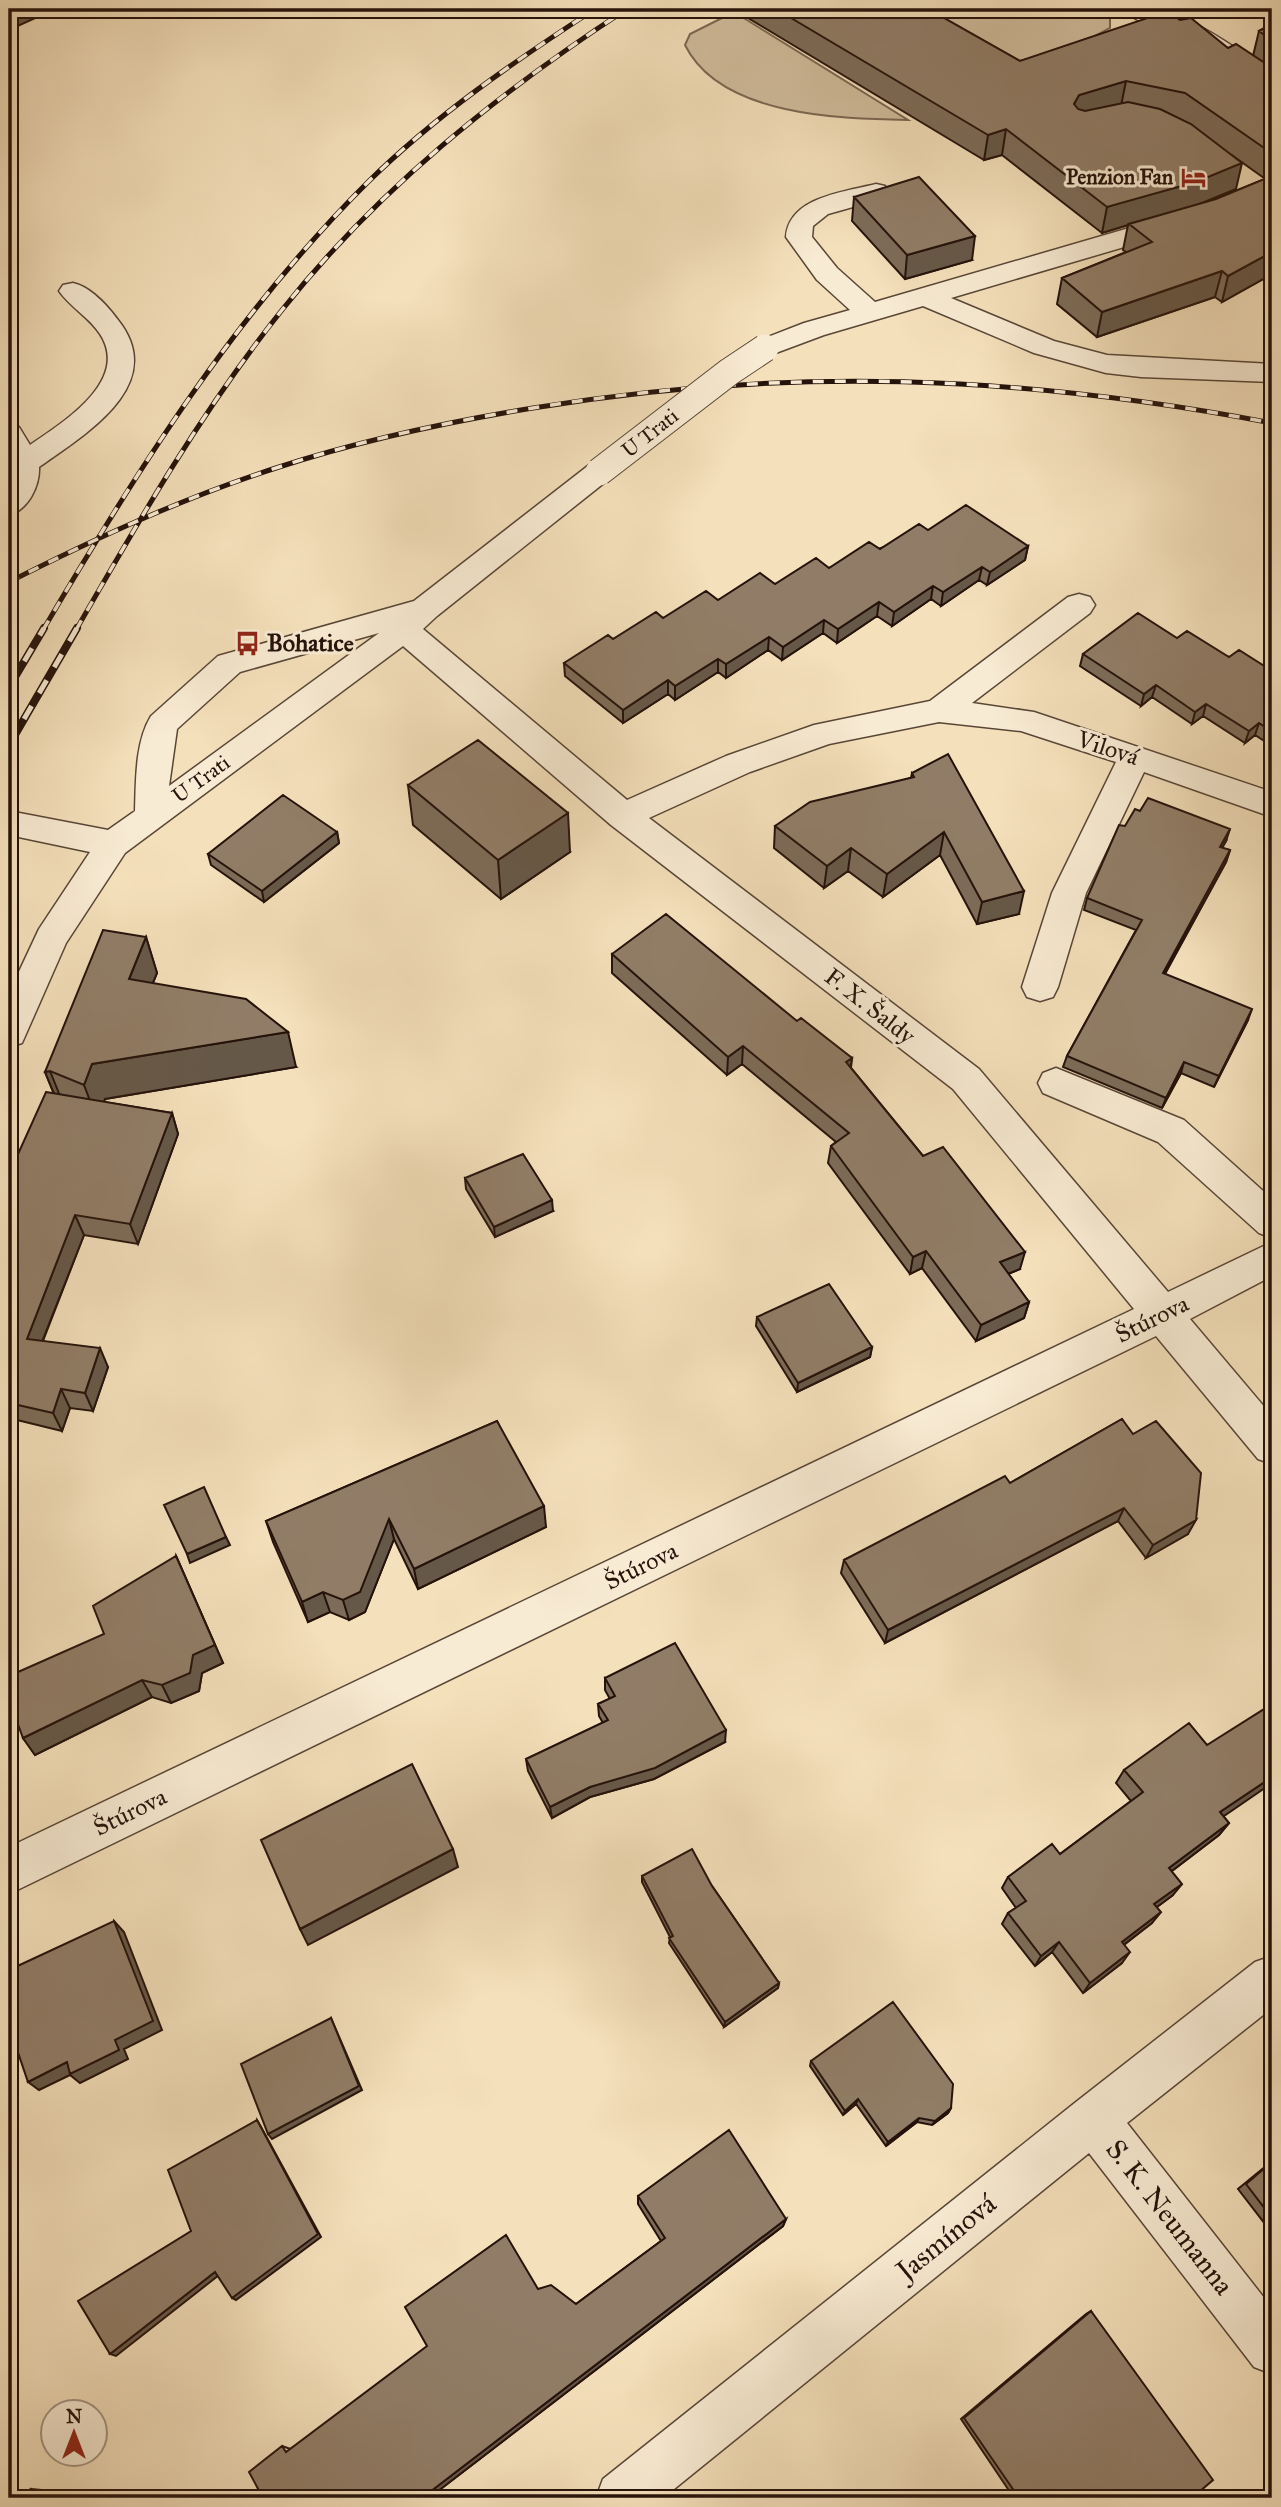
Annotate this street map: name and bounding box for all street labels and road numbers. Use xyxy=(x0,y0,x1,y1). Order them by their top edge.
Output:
street label: U Trati xyxy=(616,403,684,463)
street label: Vilová xyxy=(1072,724,1144,772)
street label: U Trati xyxy=(167,749,235,809)
street label: F. X. Šaldy xyxy=(819,961,922,1051)
street label: Štúrova xyxy=(1111,1288,1194,1349)
street label: Štúrova xyxy=(600,1535,683,1596)
street label: Štúrova xyxy=(89,1781,172,1842)
street label: S. K. Neumanna xyxy=(1098,2132,1242,2302)
street label: Jasmínová xyxy=(887,2186,1003,2290)

